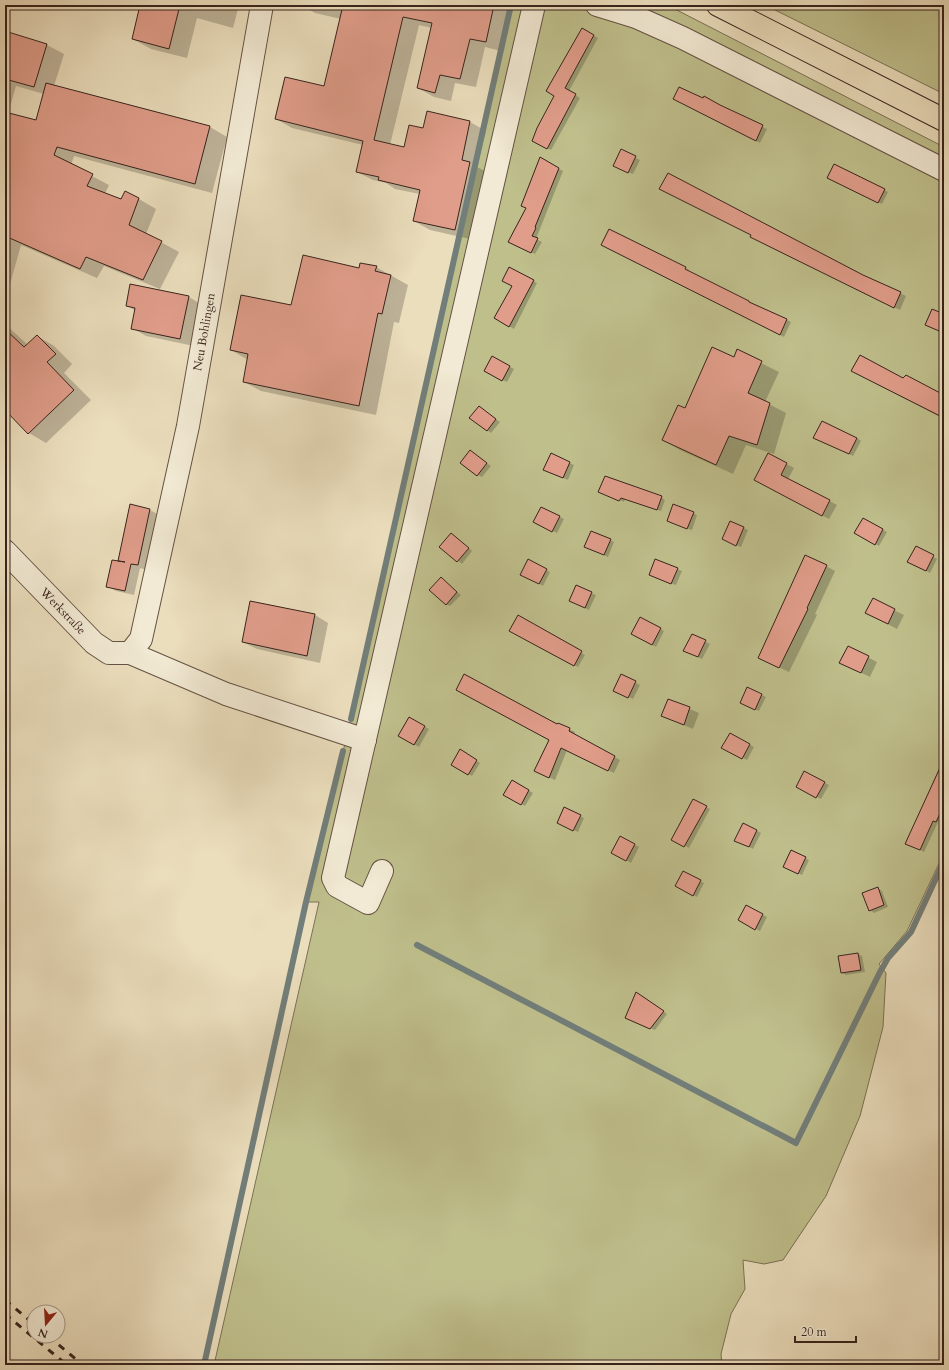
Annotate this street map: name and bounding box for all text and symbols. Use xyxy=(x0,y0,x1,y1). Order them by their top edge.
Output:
street label: Neu Bohlingen xyxy=(189,292,219,372)
street label: Werkstraße xyxy=(36,583,89,638)
north arrow xyxy=(26,1304,66,1344)
scale bar xyxy=(795,1318,856,1344)
text: N xyxy=(36,1324,50,1342)
text: 20 m xyxy=(801,1324,828,1340)

